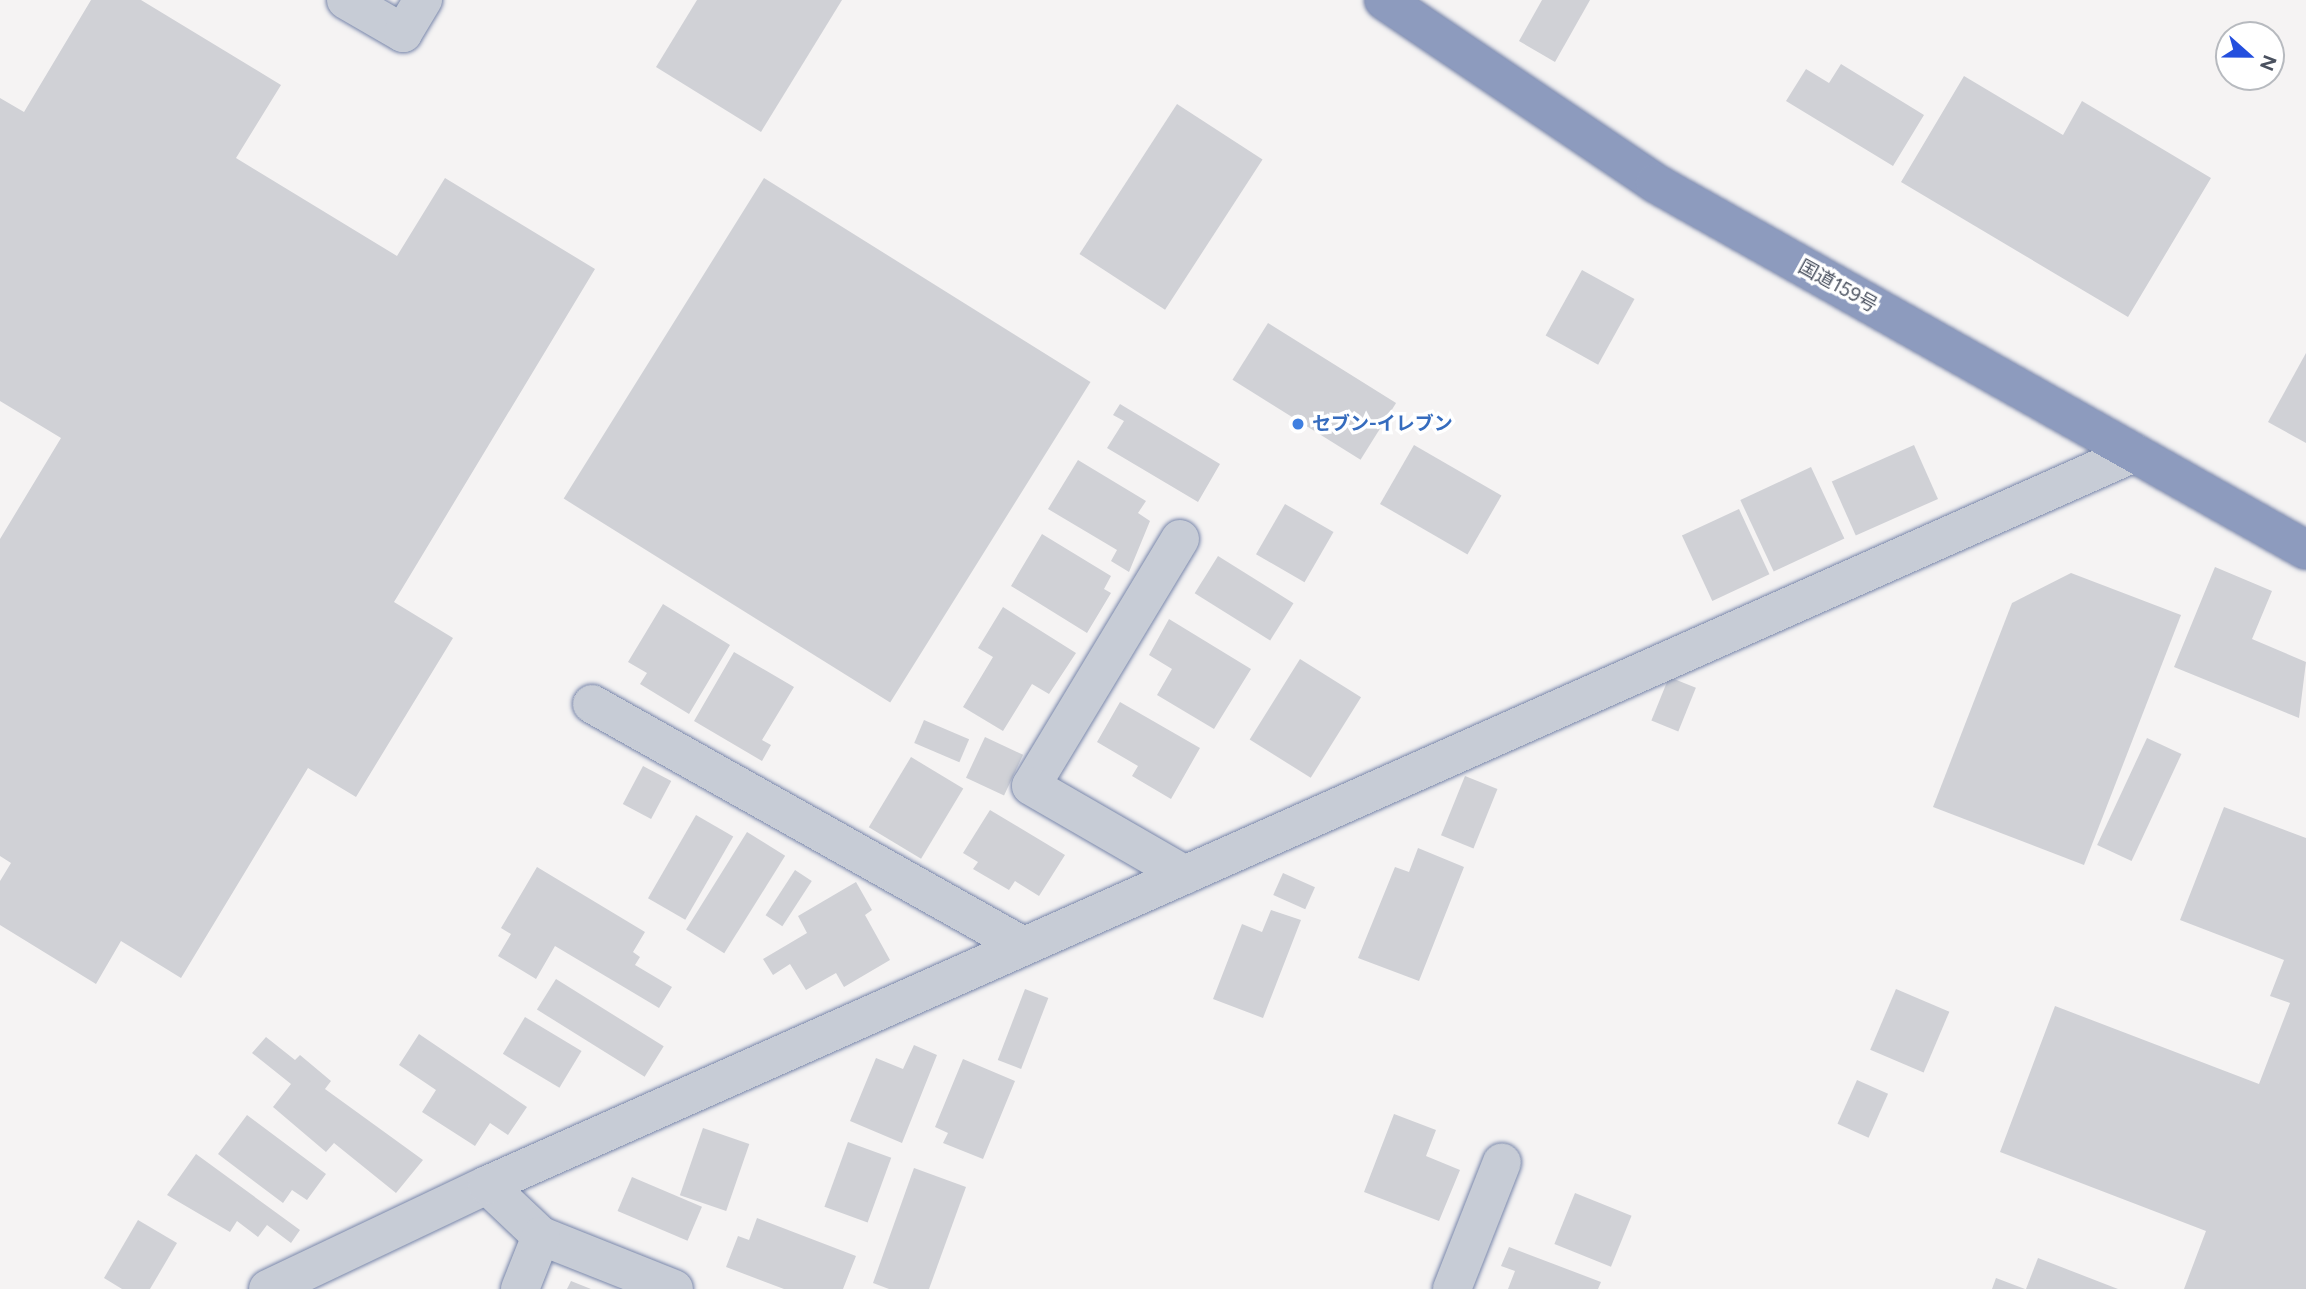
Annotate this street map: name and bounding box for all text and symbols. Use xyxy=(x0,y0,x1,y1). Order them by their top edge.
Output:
north arrow xyxy=(2215,21,2285,91)
text: N xyxy=(2255,52,2282,74)
street label: 国道159号 xyxy=(1795,255,1881,317)
place label: セブン-イレブン xyxy=(1312,413,1453,435)
marker: セブン-イレブン xyxy=(1290,416,1306,432)

